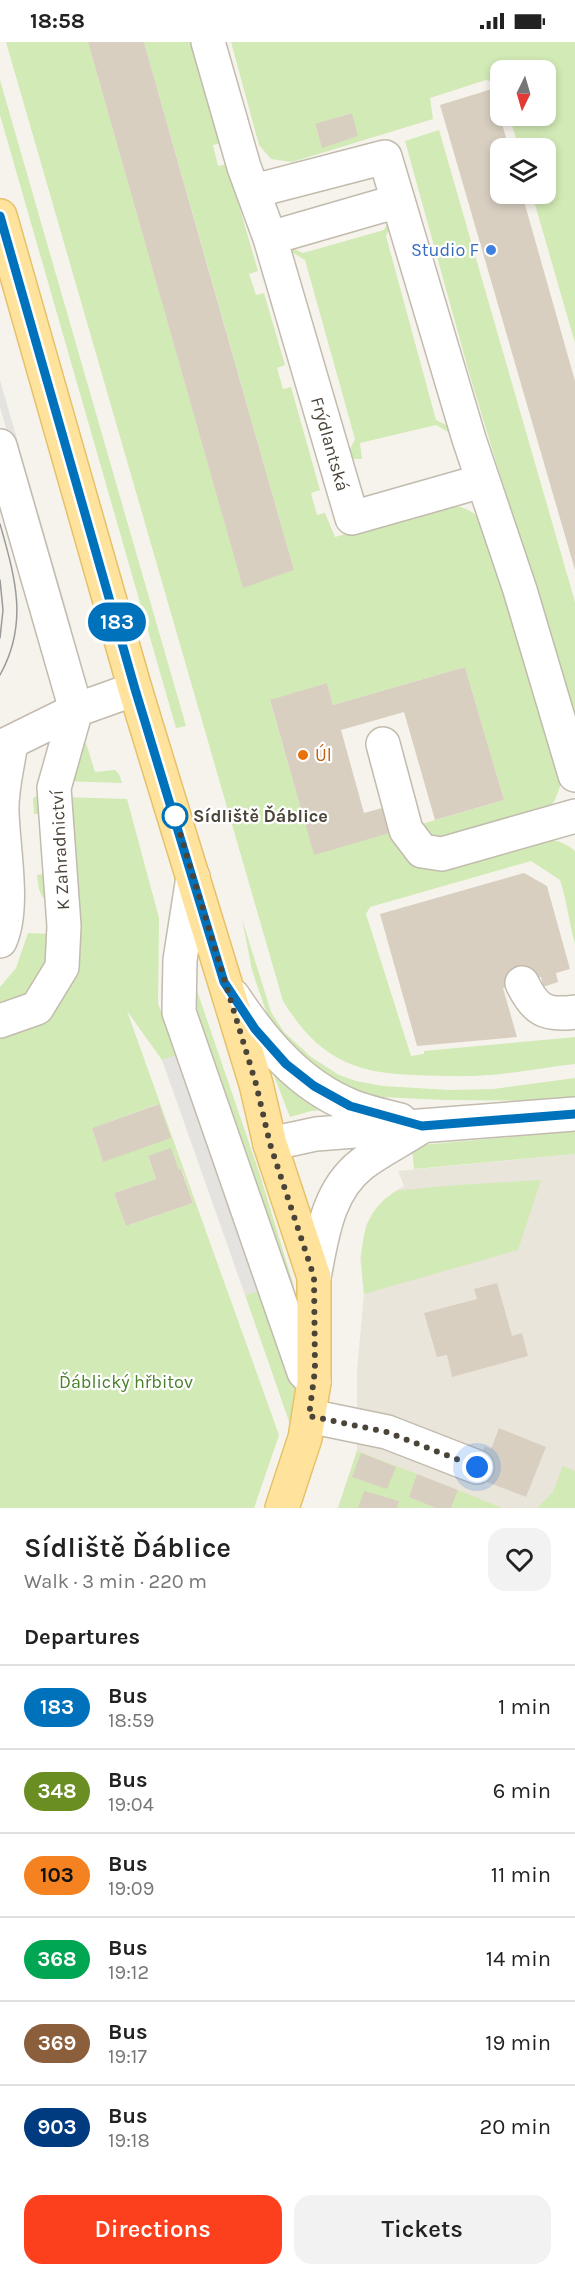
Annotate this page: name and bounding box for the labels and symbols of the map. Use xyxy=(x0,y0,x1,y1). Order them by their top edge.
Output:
north arrow xyxy=(490,60,556,126)
place label: Studio F xyxy=(411,239,479,261)
marker: Studio F xyxy=(484,243,498,257)
street label: Frýdlantská xyxy=(306,394,354,494)
line badge: 183 xyxy=(82,602,152,642)
place label: Úl xyxy=(315,743,332,766)
marker: Úl xyxy=(296,748,310,762)
street label: K Zahradnictví xyxy=(46,789,74,911)
marker: Sídliště Ďáblice xyxy=(162,803,188,829)
place label: Sídliště Ďáblice xyxy=(193,805,328,827)
park label: Ďáblický hřbitov xyxy=(59,1371,193,1393)
your location xyxy=(462,1452,492,1482)

